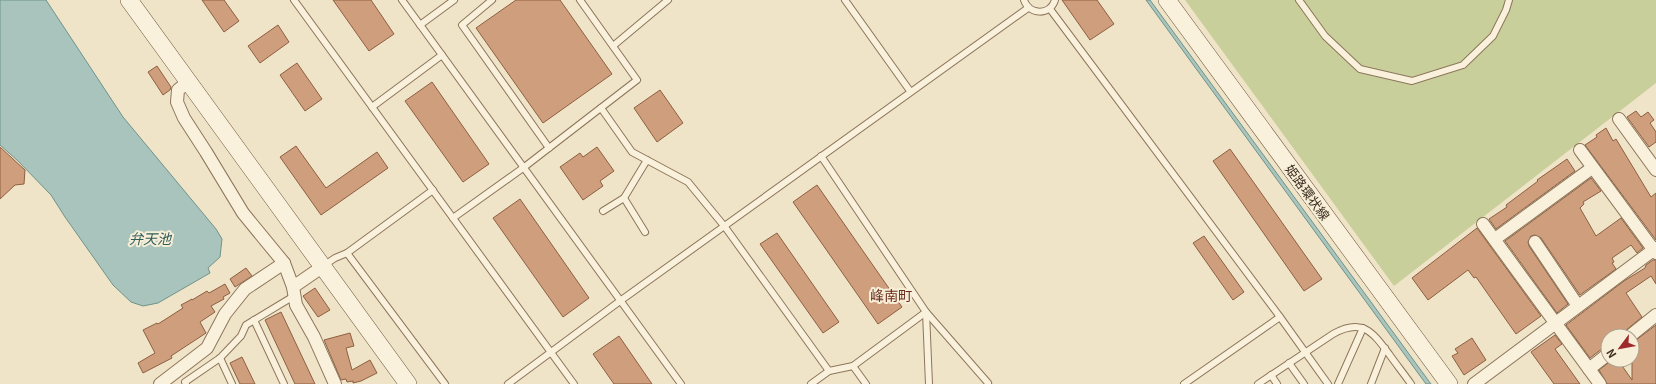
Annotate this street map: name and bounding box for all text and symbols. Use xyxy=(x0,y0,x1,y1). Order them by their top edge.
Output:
street label: 姫路環状線 xyxy=(1281,160,1335,224)
water label: 弁天池 xyxy=(129,228,173,248)
district label: 峰南町 xyxy=(870,285,912,305)
north arrow xyxy=(1600,328,1640,368)
text: N xyxy=(1602,346,1620,362)

